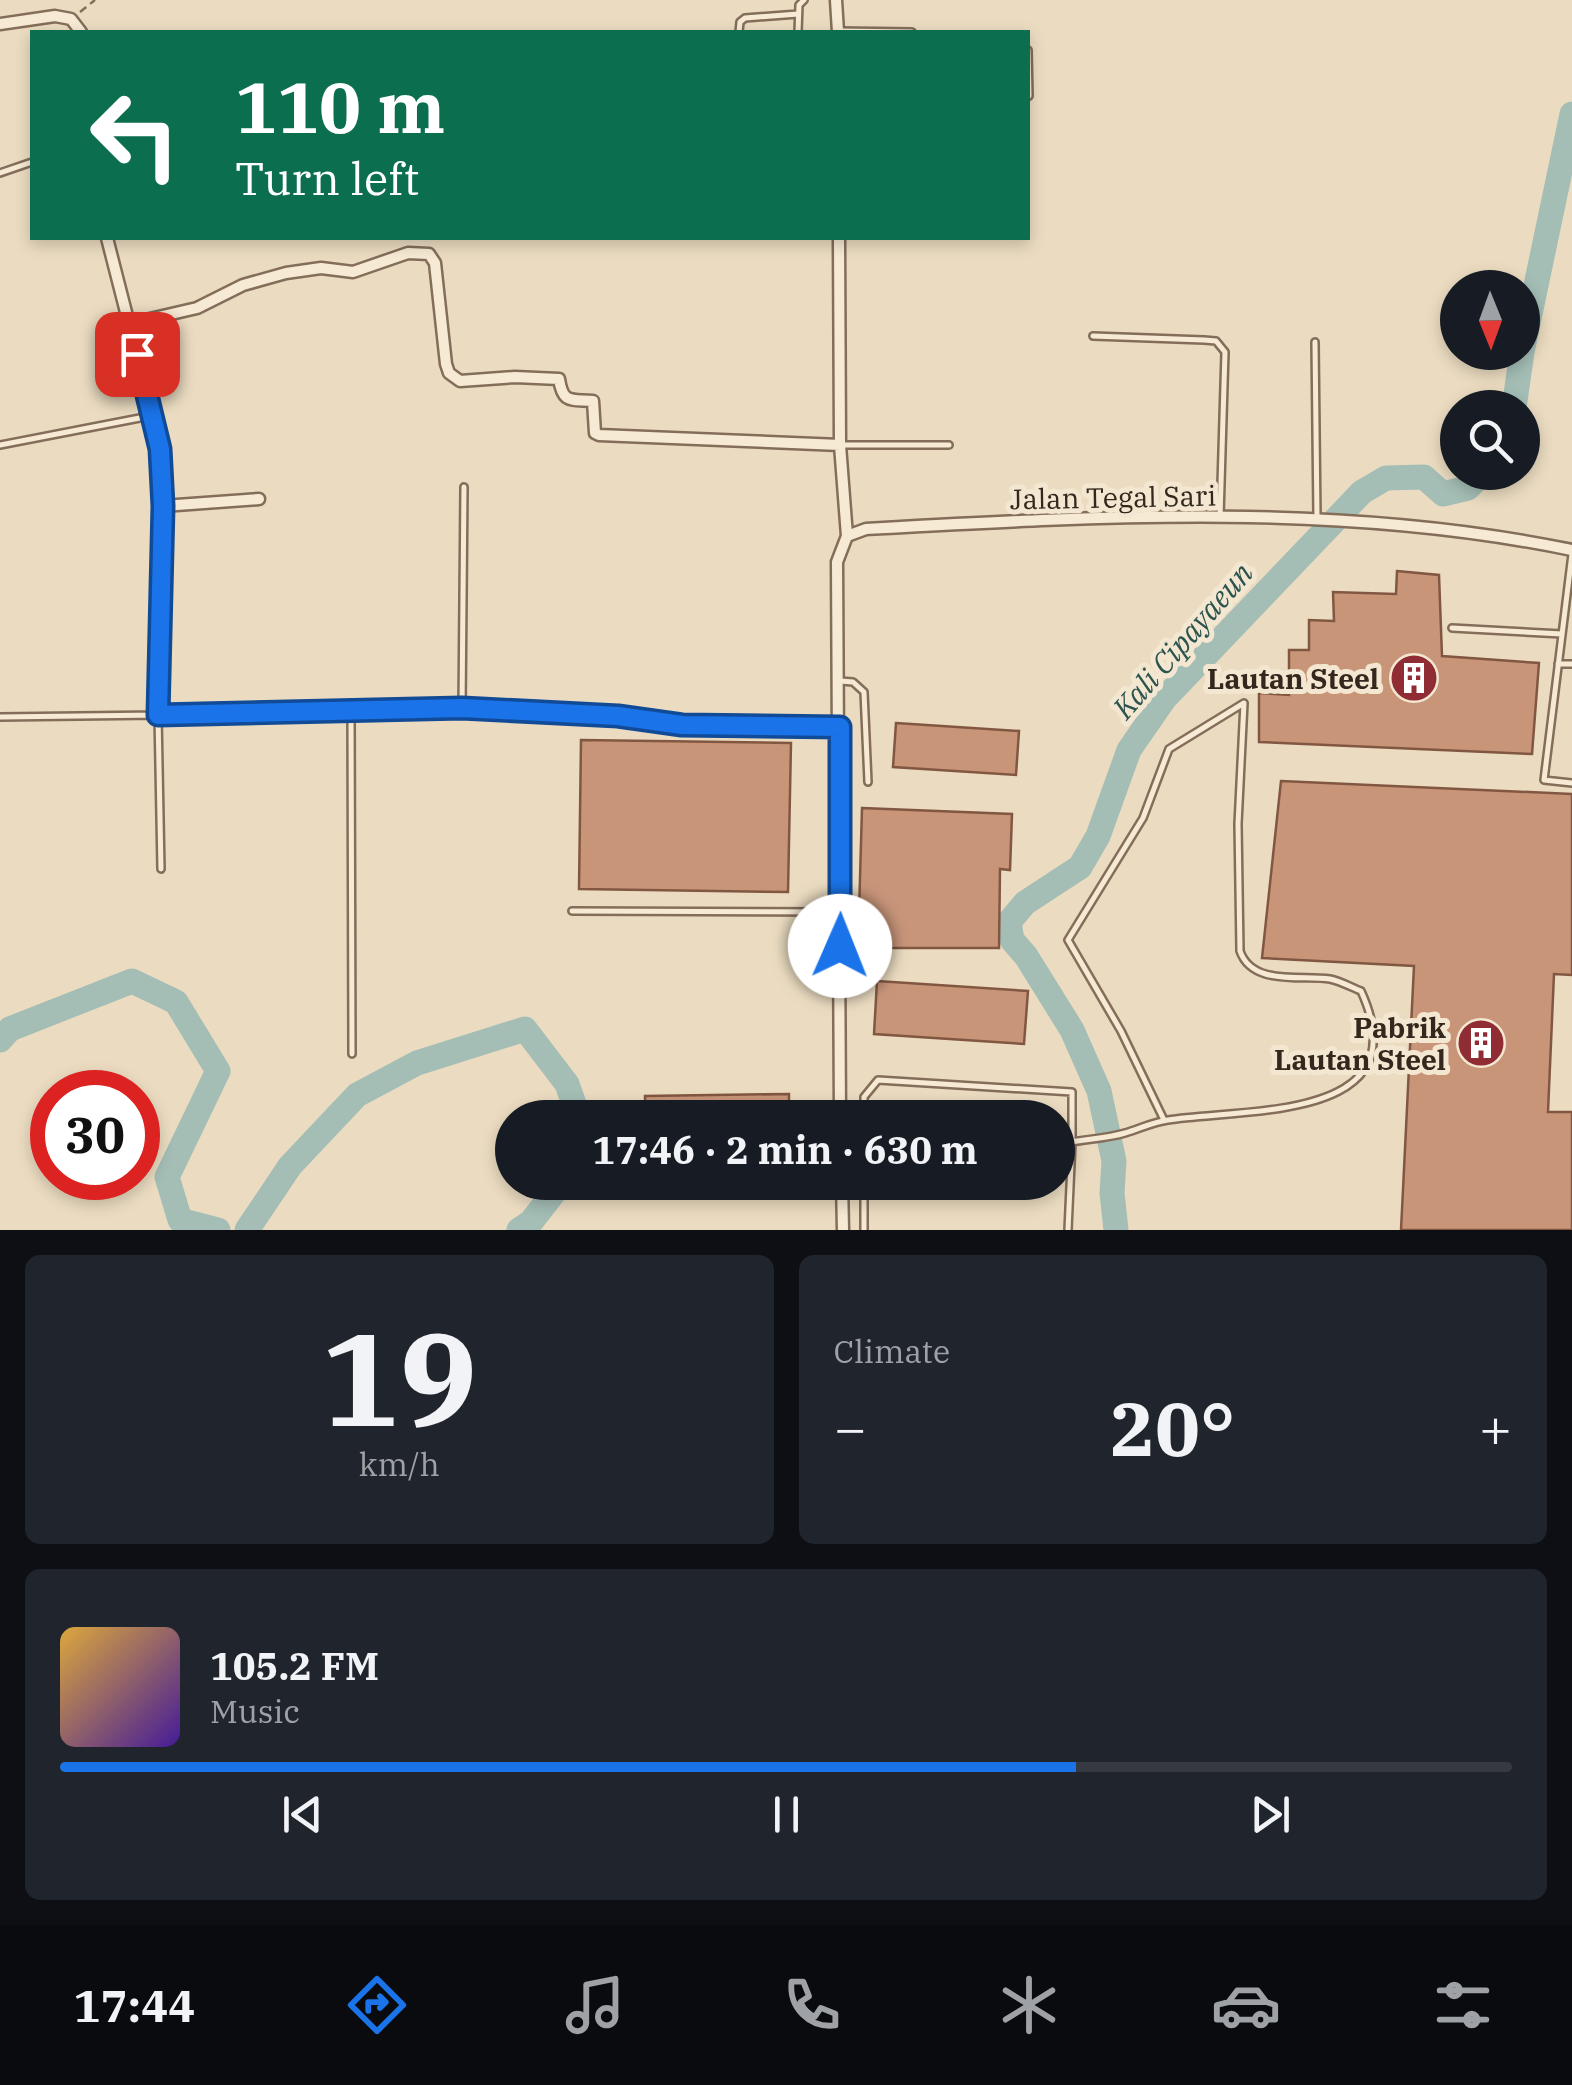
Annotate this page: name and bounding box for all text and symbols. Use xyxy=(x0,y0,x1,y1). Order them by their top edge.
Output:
text: 110 m xyxy=(235,61,445,152)
icon: left xyxy=(70,70,200,200)
text: Turn left xyxy=(235,149,419,207)
north arrow xyxy=(1440,270,1540,370)
map controls xyxy=(1440,270,1540,490)
pin xyxy=(95,312,180,397)
icon: arrive xyxy=(110,327,165,382)
button: search xyxy=(1440,390,1540,490)
street label: Jalan Tegal Sari xyxy=(1010,477,1216,517)
water label: Kali Cipayaeun xyxy=(1103,554,1261,727)
building icon: Lautan Steel xyxy=(1388,652,1440,704)
place label: Lautan Steel xyxy=(1207,660,1379,697)
position arrow xyxy=(788,894,892,998)
place label: Pabrik Lautan Steel xyxy=(1274,1009,1447,1078)
building icon: Pabrik Lautan Steel xyxy=(1455,1017,1507,1069)
speed limit sign: 30 xyxy=(30,1070,160,1200)
text: 17:46 · 2 min · 630 m xyxy=(592,1125,978,1174)
text: 19 xyxy=(321,1293,477,1462)
text: Climate xyxy=(834,1330,950,1372)
text: 20° xyxy=(1110,1379,1235,1477)
text: − xyxy=(834,1392,867,1463)
text: + xyxy=(1479,1392,1512,1463)
text: km/h xyxy=(359,1443,440,1485)
text: 105.2 FM xyxy=(210,1641,379,1690)
text: Music xyxy=(210,1690,300,1732)
icon: previous xyxy=(275,1787,330,1842)
icon: pause xyxy=(759,1787,814,1842)
icon: next xyxy=(1243,1787,1298,1842)
icon: directions xyxy=(342,1970,412,2040)
icon: music xyxy=(560,1970,630,2040)
icon: phone xyxy=(777,1970,847,2040)
icon: climate xyxy=(994,1970,1064,2040)
icon: car xyxy=(1211,1970,1281,2040)
icon: filters xyxy=(1428,1970,1498,2040)
text: 17:44 xyxy=(74,1976,195,2034)

